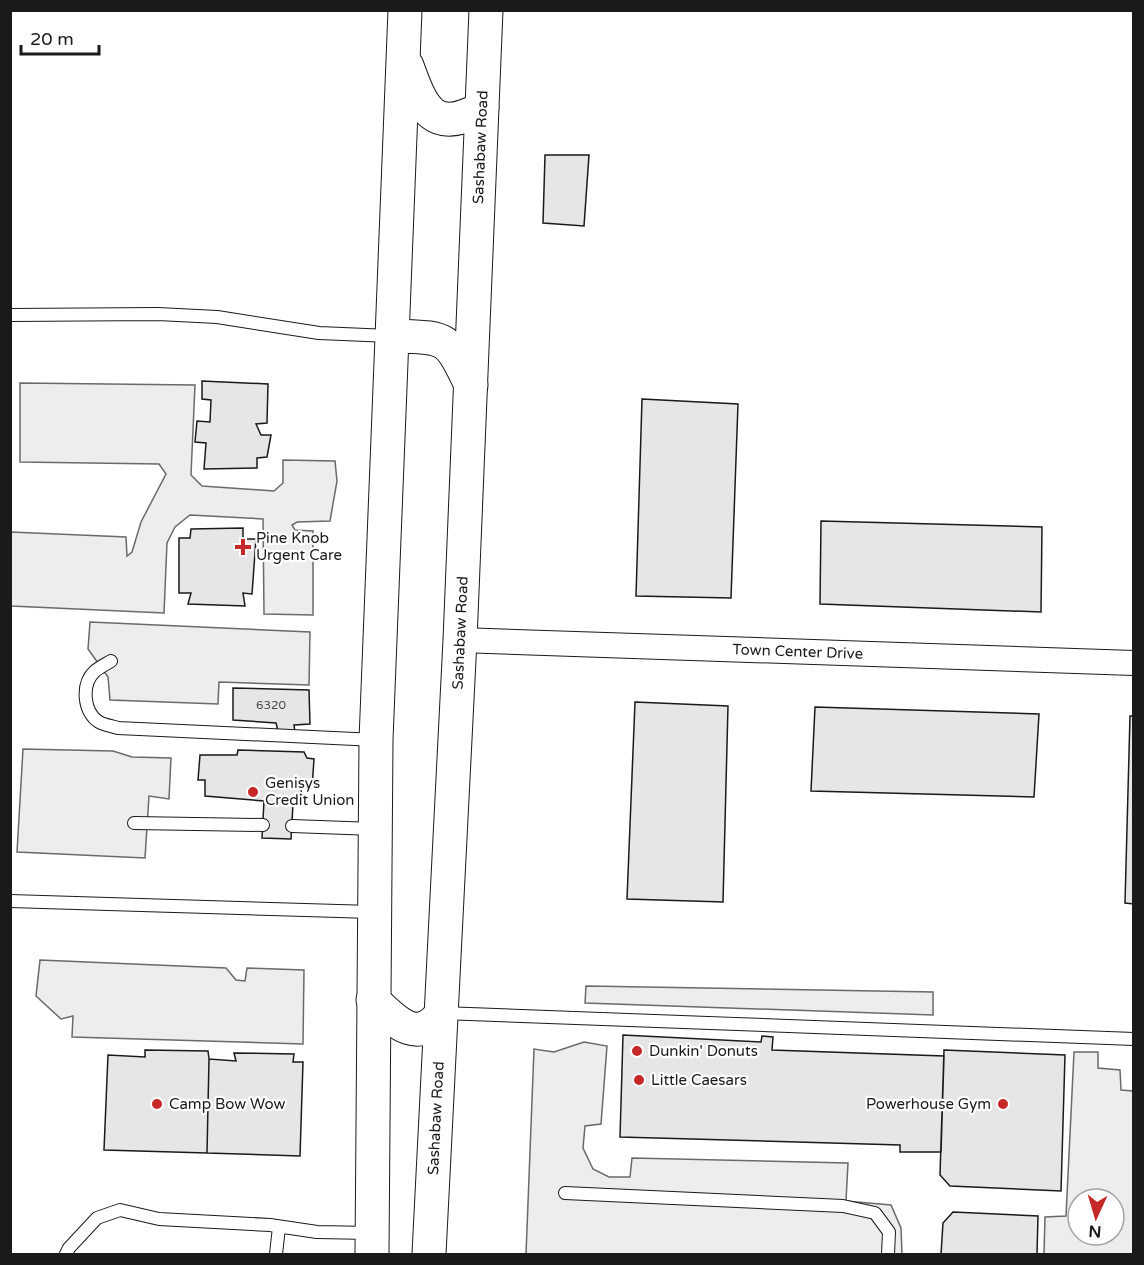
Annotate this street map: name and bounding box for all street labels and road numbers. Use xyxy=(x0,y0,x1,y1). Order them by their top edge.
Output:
street label: Sashabaw Road xyxy=(469,90,492,204)
street label: Sashabaw Road xyxy=(449,576,472,690)
street label: Town Center Drive xyxy=(732,640,863,663)
street label: Sashabaw Road xyxy=(424,1061,448,1175)

